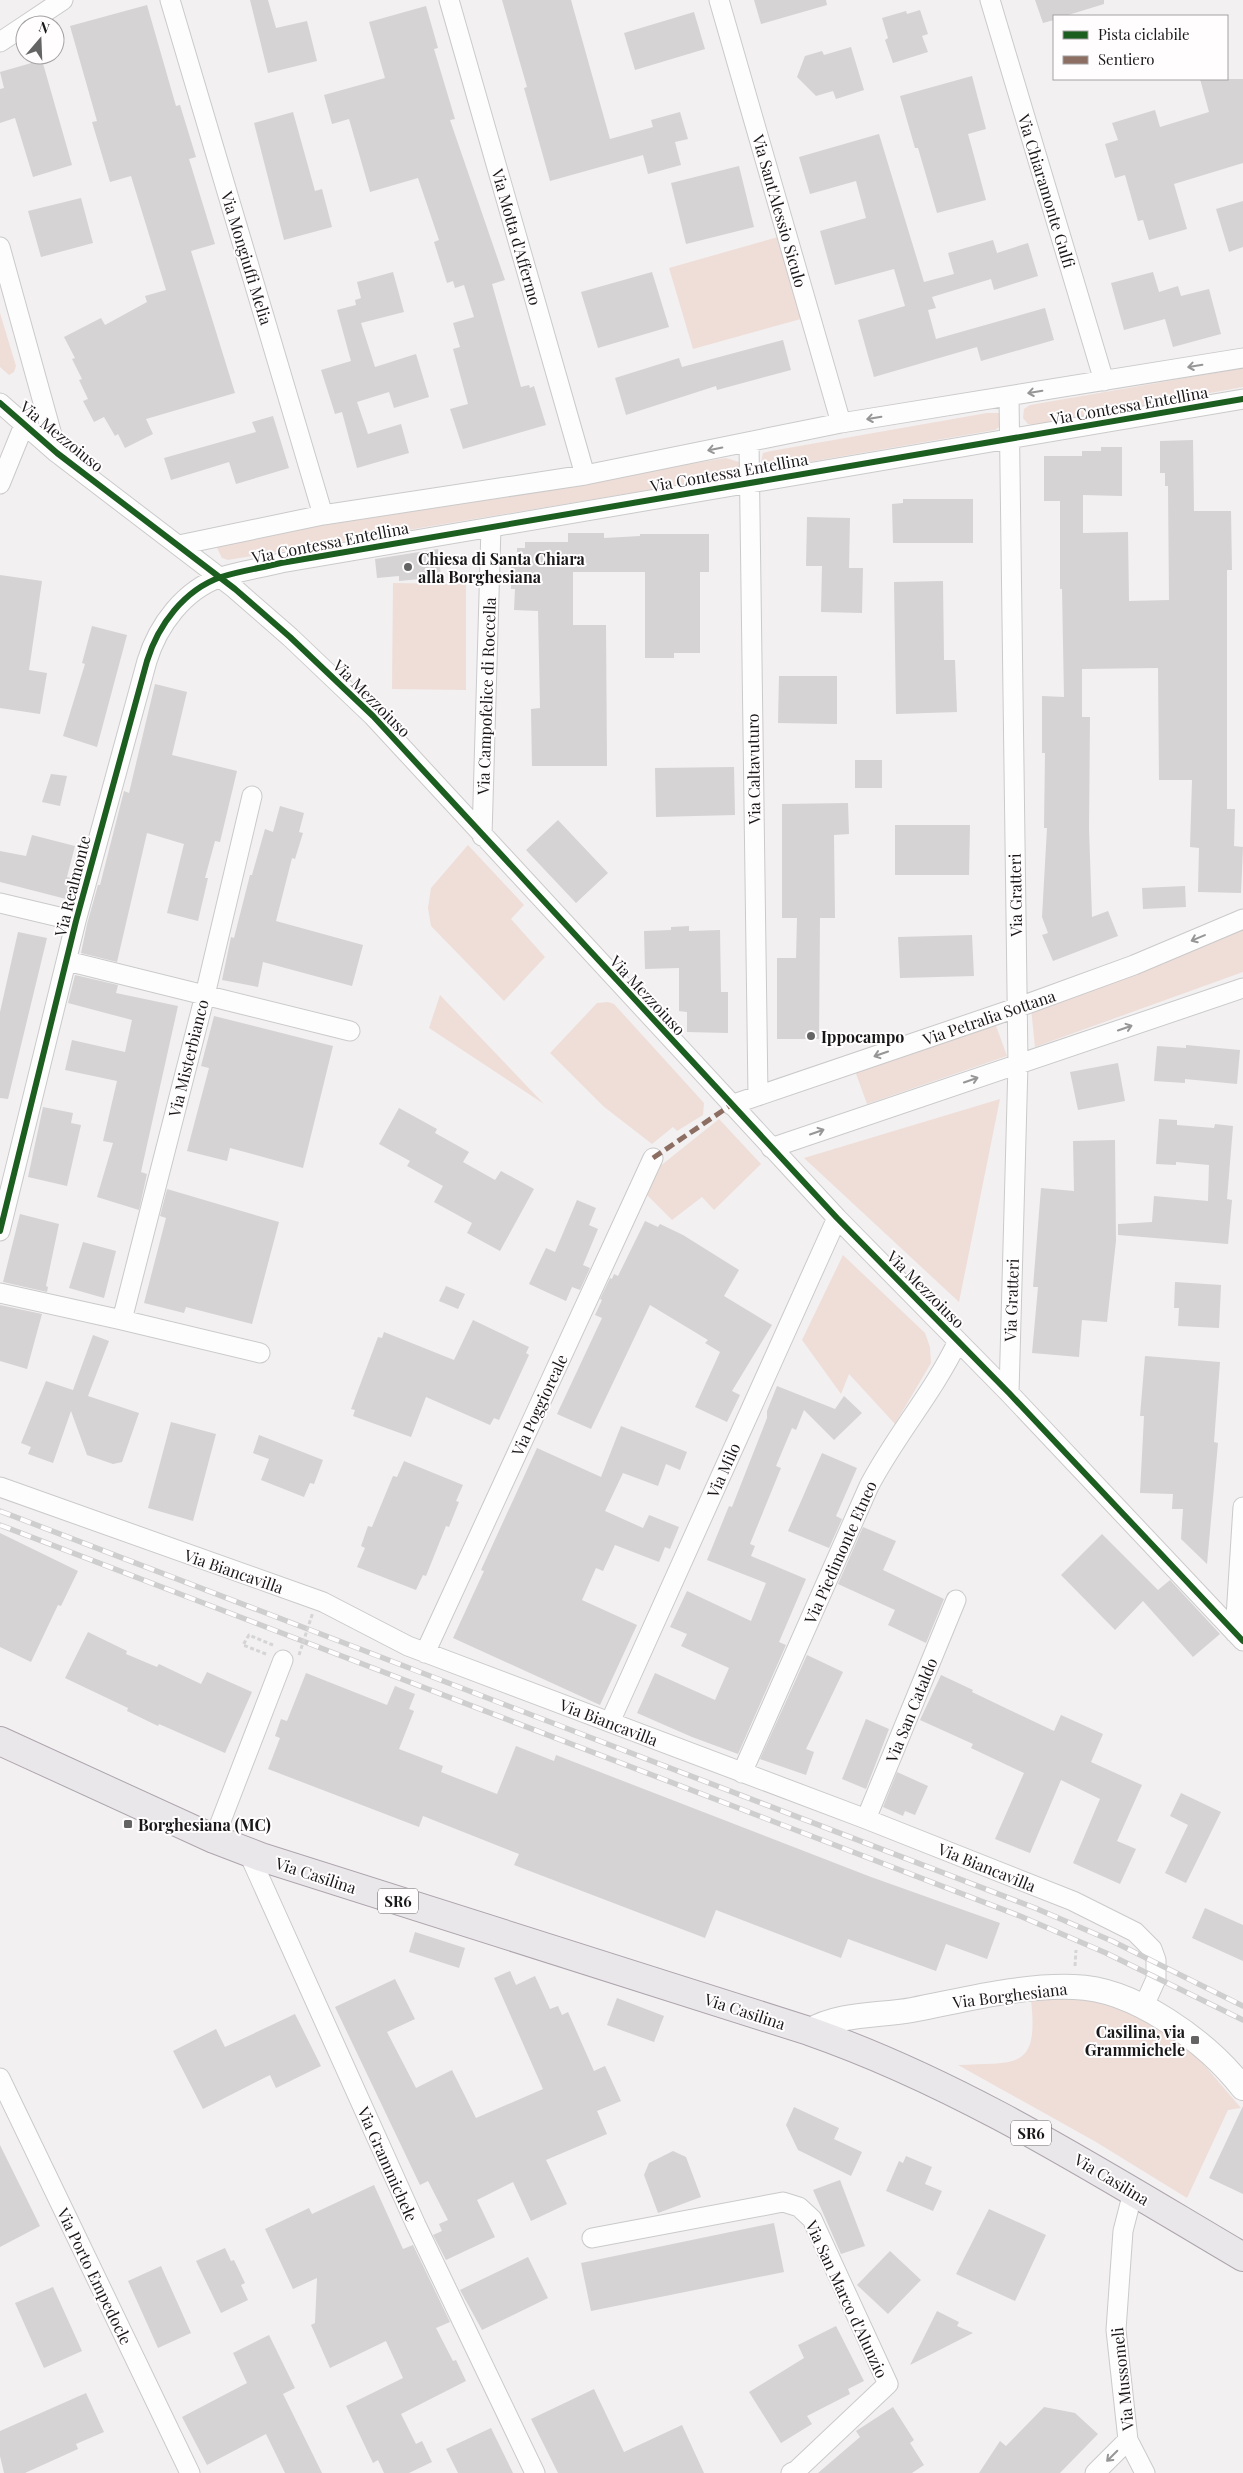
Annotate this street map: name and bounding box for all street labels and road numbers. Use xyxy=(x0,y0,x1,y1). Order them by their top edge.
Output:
street label: Via Chiaramonte Gulfi xyxy=(1013,111,1080,270)
street label: Via Sant'Alessio Siculo xyxy=(748,131,812,290)
street label: Via Motta d'Affermo xyxy=(487,165,547,308)
street label: Via Mongiuffi Melia xyxy=(216,188,277,327)
street label: Via Contessa Entellina xyxy=(1048,381,1209,429)
street label: Via Mezzoiuso xyxy=(15,395,108,476)
street label: Via Contessa Entellina xyxy=(648,448,809,496)
street label: Via Contessa Entellina xyxy=(249,516,410,568)
street label: Via Campofelice di Roccella xyxy=(472,597,500,796)
street label: Via Mezzoiuso xyxy=(328,654,416,742)
street label: Via Caltavuturo xyxy=(742,713,764,826)
street label: Via Realmonte xyxy=(49,833,95,940)
street label: Via Gratteri xyxy=(1004,853,1026,938)
street label: Via Mezzoiuso xyxy=(605,950,691,1040)
street label: Via Petralia Sottana xyxy=(919,984,1058,1050)
street label: Via Misterbianco xyxy=(163,997,213,1120)
street label: Via Mezzoiuso xyxy=(882,1245,970,1333)
street label: Via Gratteri xyxy=(999,1258,1023,1343)
street label: Via Poggioreale xyxy=(506,1351,572,1460)
street label: Via Milo xyxy=(701,1439,744,1502)
street label: Via Piedimonte Etneo xyxy=(799,1477,881,1628)
street label: Via Biancavilla xyxy=(181,1544,286,1598)
street label: Via San Cataldo xyxy=(880,1654,942,1766)
street label: Via Biancavilla xyxy=(556,1693,661,1750)
street label: Via Biancavilla xyxy=(934,1838,1039,1896)
street label: Via Casilina xyxy=(272,1852,359,1898)
road number: SR6 xyxy=(378,1888,418,1914)
street label: Via Borghesiana xyxy=(951,1978,1068,2013)
street label: Via Casilina xyxy=(701,1988,788,2034)
street label: Via Grammichele xyxy=(353,2102,423,2225)
road number: SR6 xyxy=(1011,2120,1051,2146)
street label: Via Casilina xyxy=(1070,2148,1153,2210)
street label: Via Porto Empedocle xyxy=(52,2203,137,2348)
street label: Via San Marco d'Alunzio xyxy=(801,2216,893,2381)
street label: Via Mussomeli xyxy=(1106,2326,1138,2433)

